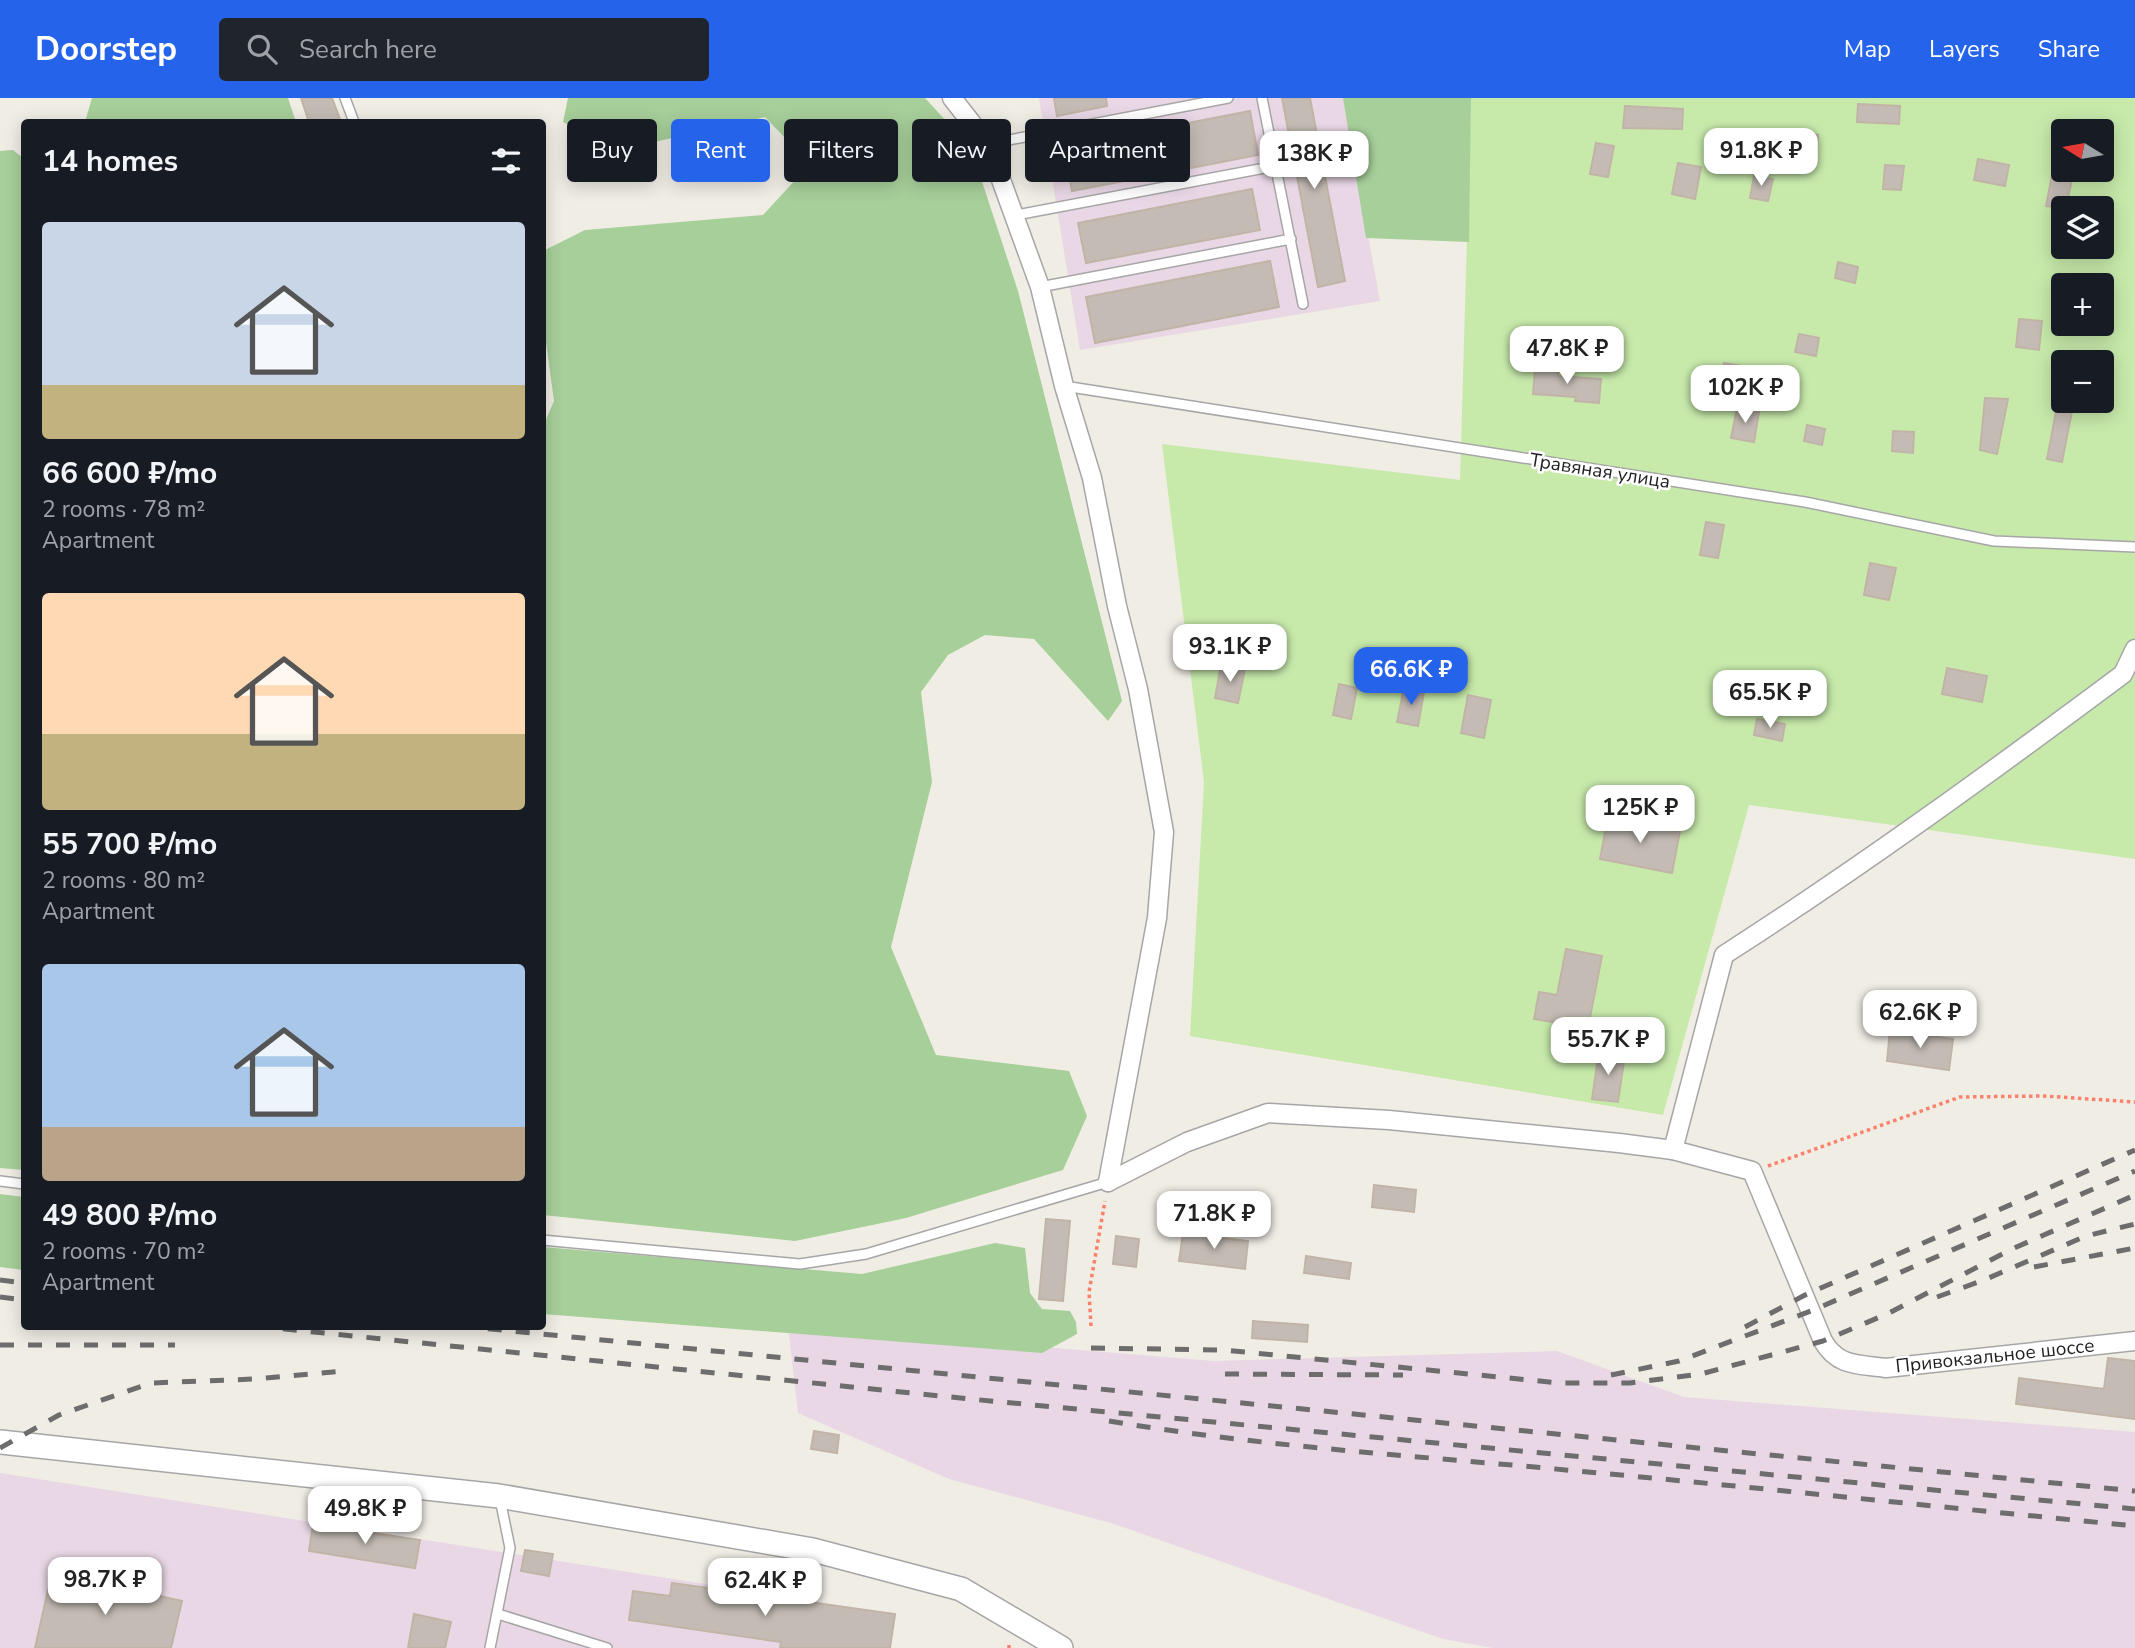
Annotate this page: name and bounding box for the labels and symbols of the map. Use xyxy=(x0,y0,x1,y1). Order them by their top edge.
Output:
north arrow xyxy=(2051,119,2114,182)
pin: 91.8K ₽ xyxy=(1696,129,1826,188)
pin: 138K ₽ xyxy=(1257,132,1371,191)
pin: 47.8K ₽ xyxy=(1502,327,1632,386)
pin: 102K ₽ xyxy=(1688,366,1802,425)
street label: Травяная улица xyxy=(1528,447,1672,495)
pin: 93.1K ₽ xyxy=(1165,624,1295,684)
pin: 66.6K ₽ xyxy=(1346,648,1476,707)
pin: 65.5K ₽ xyxy=(1705,670,1835,730)
pin: 125K ₽ xyxy=(1583,786,1697,845)
pin: 62.6K ₽ xyxy=(1855,990,1985,1050)
pin: 55.7K ₽ xyxy=(1543,1018,1673,1077)
pin: 71.8K ₽ xyxy=(1149,1192,1279,1251)
street label: Привокзальное шоссе xyxy=(1894,1333,2096,1379)
pin: 49.8K ₽ xyxy=(300,1486,430,1546)
pin: 98.7K ₽ xyxy=(40,1558,170,1617)
pin: 62.4K ₽ xyxy=(700,1558,830,1618)

